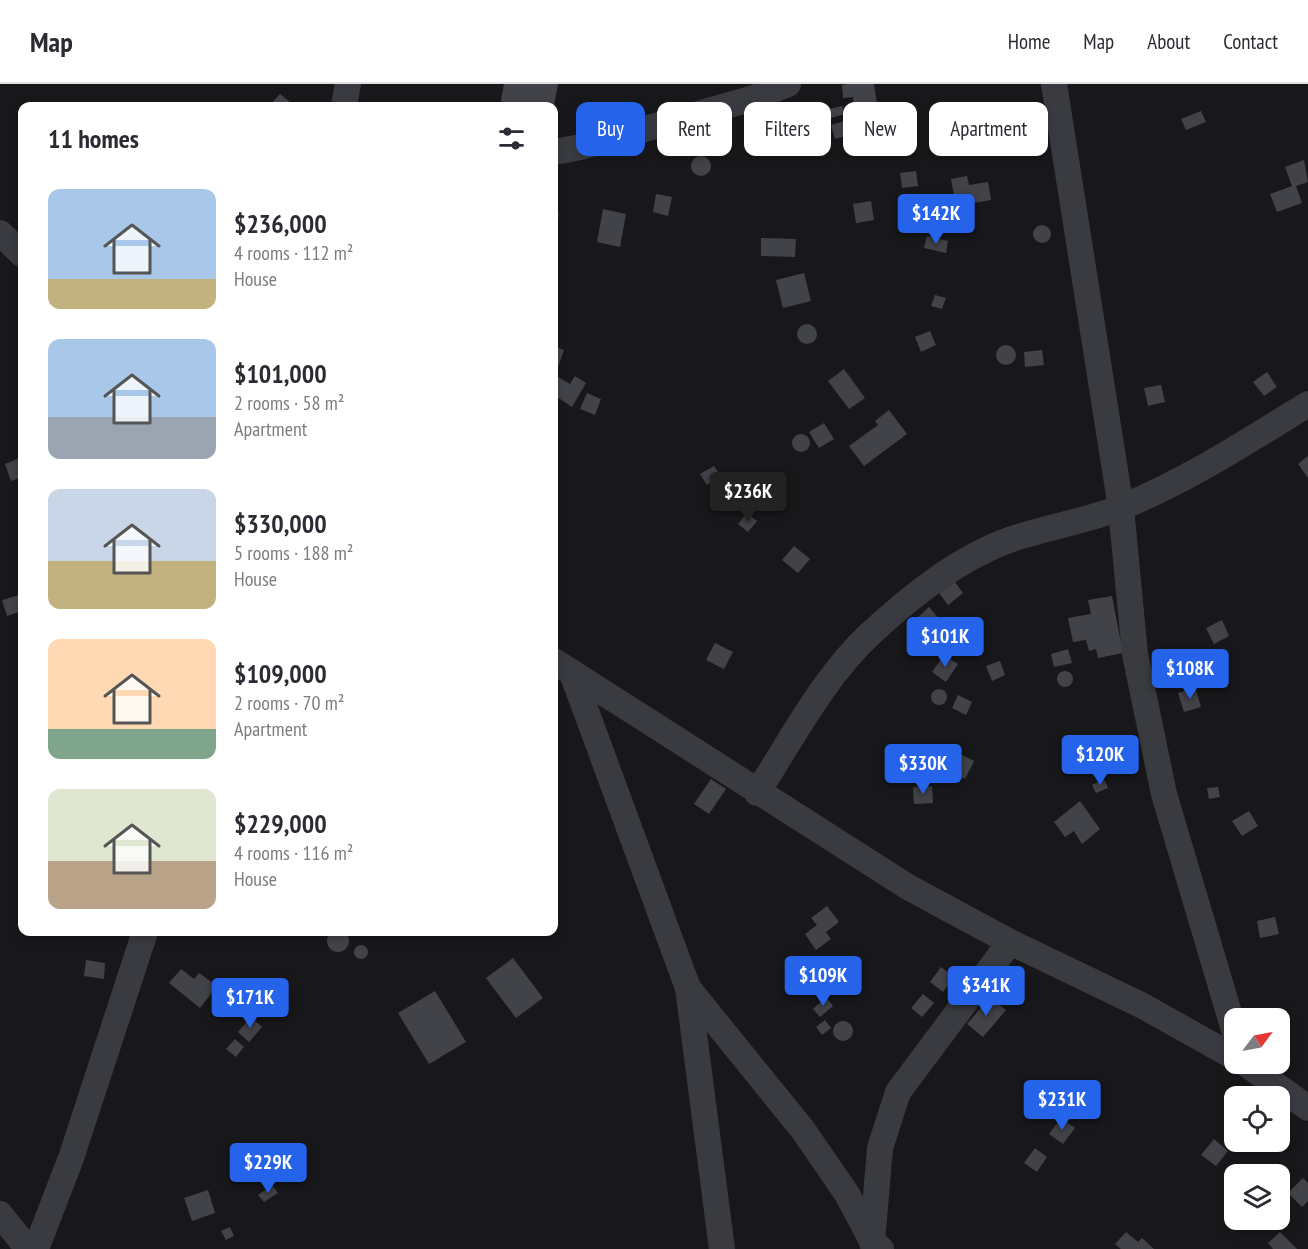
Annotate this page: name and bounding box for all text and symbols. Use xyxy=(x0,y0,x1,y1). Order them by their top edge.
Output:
text: Map xyxy=(30,23,73,60)
text: Home xyxy=(1008,28,1050,55)
text: Map xyxy=(1083,28,1114,55)
text: About xyxy=(1147,28,1190,55)
text: Contact xyxy=(1223,28,1278,55)
chip: Buy xyxy=(576,102,645,156)
chip: Rent xyxy=(657,102,732,156)
chip: Filters xyxy=(744,102,831,156)
chip: New xyxy=(843,102,917,156)
chip: Apartment xyxy=(929,102,1048,156)
text: 11 homes xyxy=(48,122,139,155)
icon: filters xyxy=(495,122,528,155)
pin: $142K xyxy=(894,194,978,245)
text: $142K xyxy=(912,200,960,226)
text: $236,000 xyxy=(234,207,327,240)
icon: home xyxy=(96,213,168,285)
text: 4 rooms · 112 m² xyxy=(234,240,353,266)
text: House xyxy=(234,266,277,292)
text: $101,000 xyxy=(234,357,327,390)
icon: home xyxy=(96,363,168,435)
text: 2 rooms · 58 m² xyxy=(234,390,344,416)
text: Apartment xyxy=(234,416,307,442)
pin: $236K xyxy=(706,472,790,523)
text: $236K xyxy=(724,478,772,504)
text: $330,000 xyxy=(234,507,327,540)
icon: home xyxy=(96,513,168,585)
text: 5 rooms · 188 m² xyxy=(234,540,353,566)
text: House xyxy=(234,566,277,592)
pin: $101K xyxy=(903,617,987,668)
text: $101K xyxy=(921,623,969,649)
pin: $108K xyxy=(1148,649,1232,700)
text: $108K xyxy=(1166,655,1214,681)
text: $109,000 xyxy=(234,657,327,690)
icon: home xyxy=(96,663,168,735)
text: 2 rooms · 70 m² xyxy=(234,690,344,716)
text: Apartment xyxy=(234,716,307,742)
pin: $120K xyxy=(1058,735,1142,786)
text: $120K xyxy=(1076,741,1124,767)
pin: $330K xyxy=(881,744,965,795)
text: $330K xyxy=(899,750,947,776)
text: $229,000 xyxy=(234,807,327,840)
icon: home xyxy=(96,813,168,885)
text: 4 rooms · 116 m² xyxy=(234,840,353,866)
text: House xyxy=(234,866,277,892)
pin: $109K xyxy=(781,956,865,1007)
text: $109K xyxy=(799,962,847,988)
pin: $341K xyxy=(944,966,1028,1017)
text: $341K xyxy=(962,972,1010,998)
pin: $171K xyxy=(208,978,292,1029)
text: $171K xyxy=(226,984,274,1010)
north arrow xyxy=(1224,1008,1290,1074)
map controls xyxy=(1224,1008,1290,1230)
pin: $231K xyxy=(1020,1080,1104,1131)
text: $231K xyxy=(1038,1086,1086,1112)
button: locate xyxy=(1224,1086,1290,1152)
pin: $229K xyxy=(226,1143,310,1194)
text: $229K xyxy=(244,1149,292,1175)
button: layers xyxy=(1224,1164,1290,1230)

